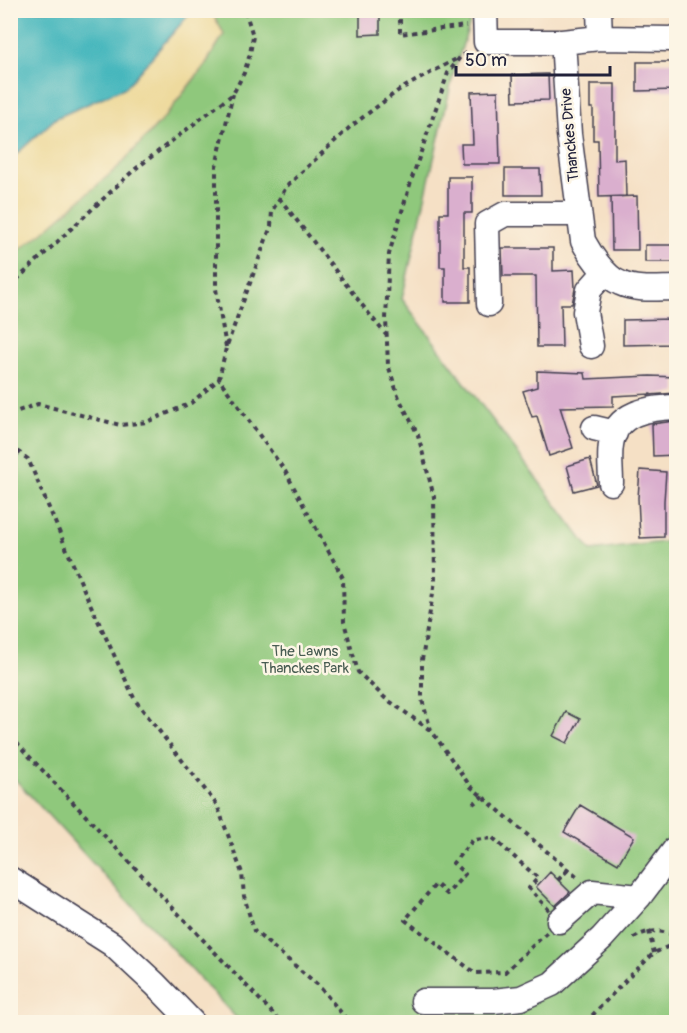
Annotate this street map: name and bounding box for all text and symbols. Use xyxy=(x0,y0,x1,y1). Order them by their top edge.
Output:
scale bar xyxy=(456,39,610,77)
text: 50 m xyxy=(465,49,507,72)
street label: Thanckes Drive xyxy=(556,87,584,182)
park label: The Lawns Thanckes Park xyxy=(261,642,350,678)

